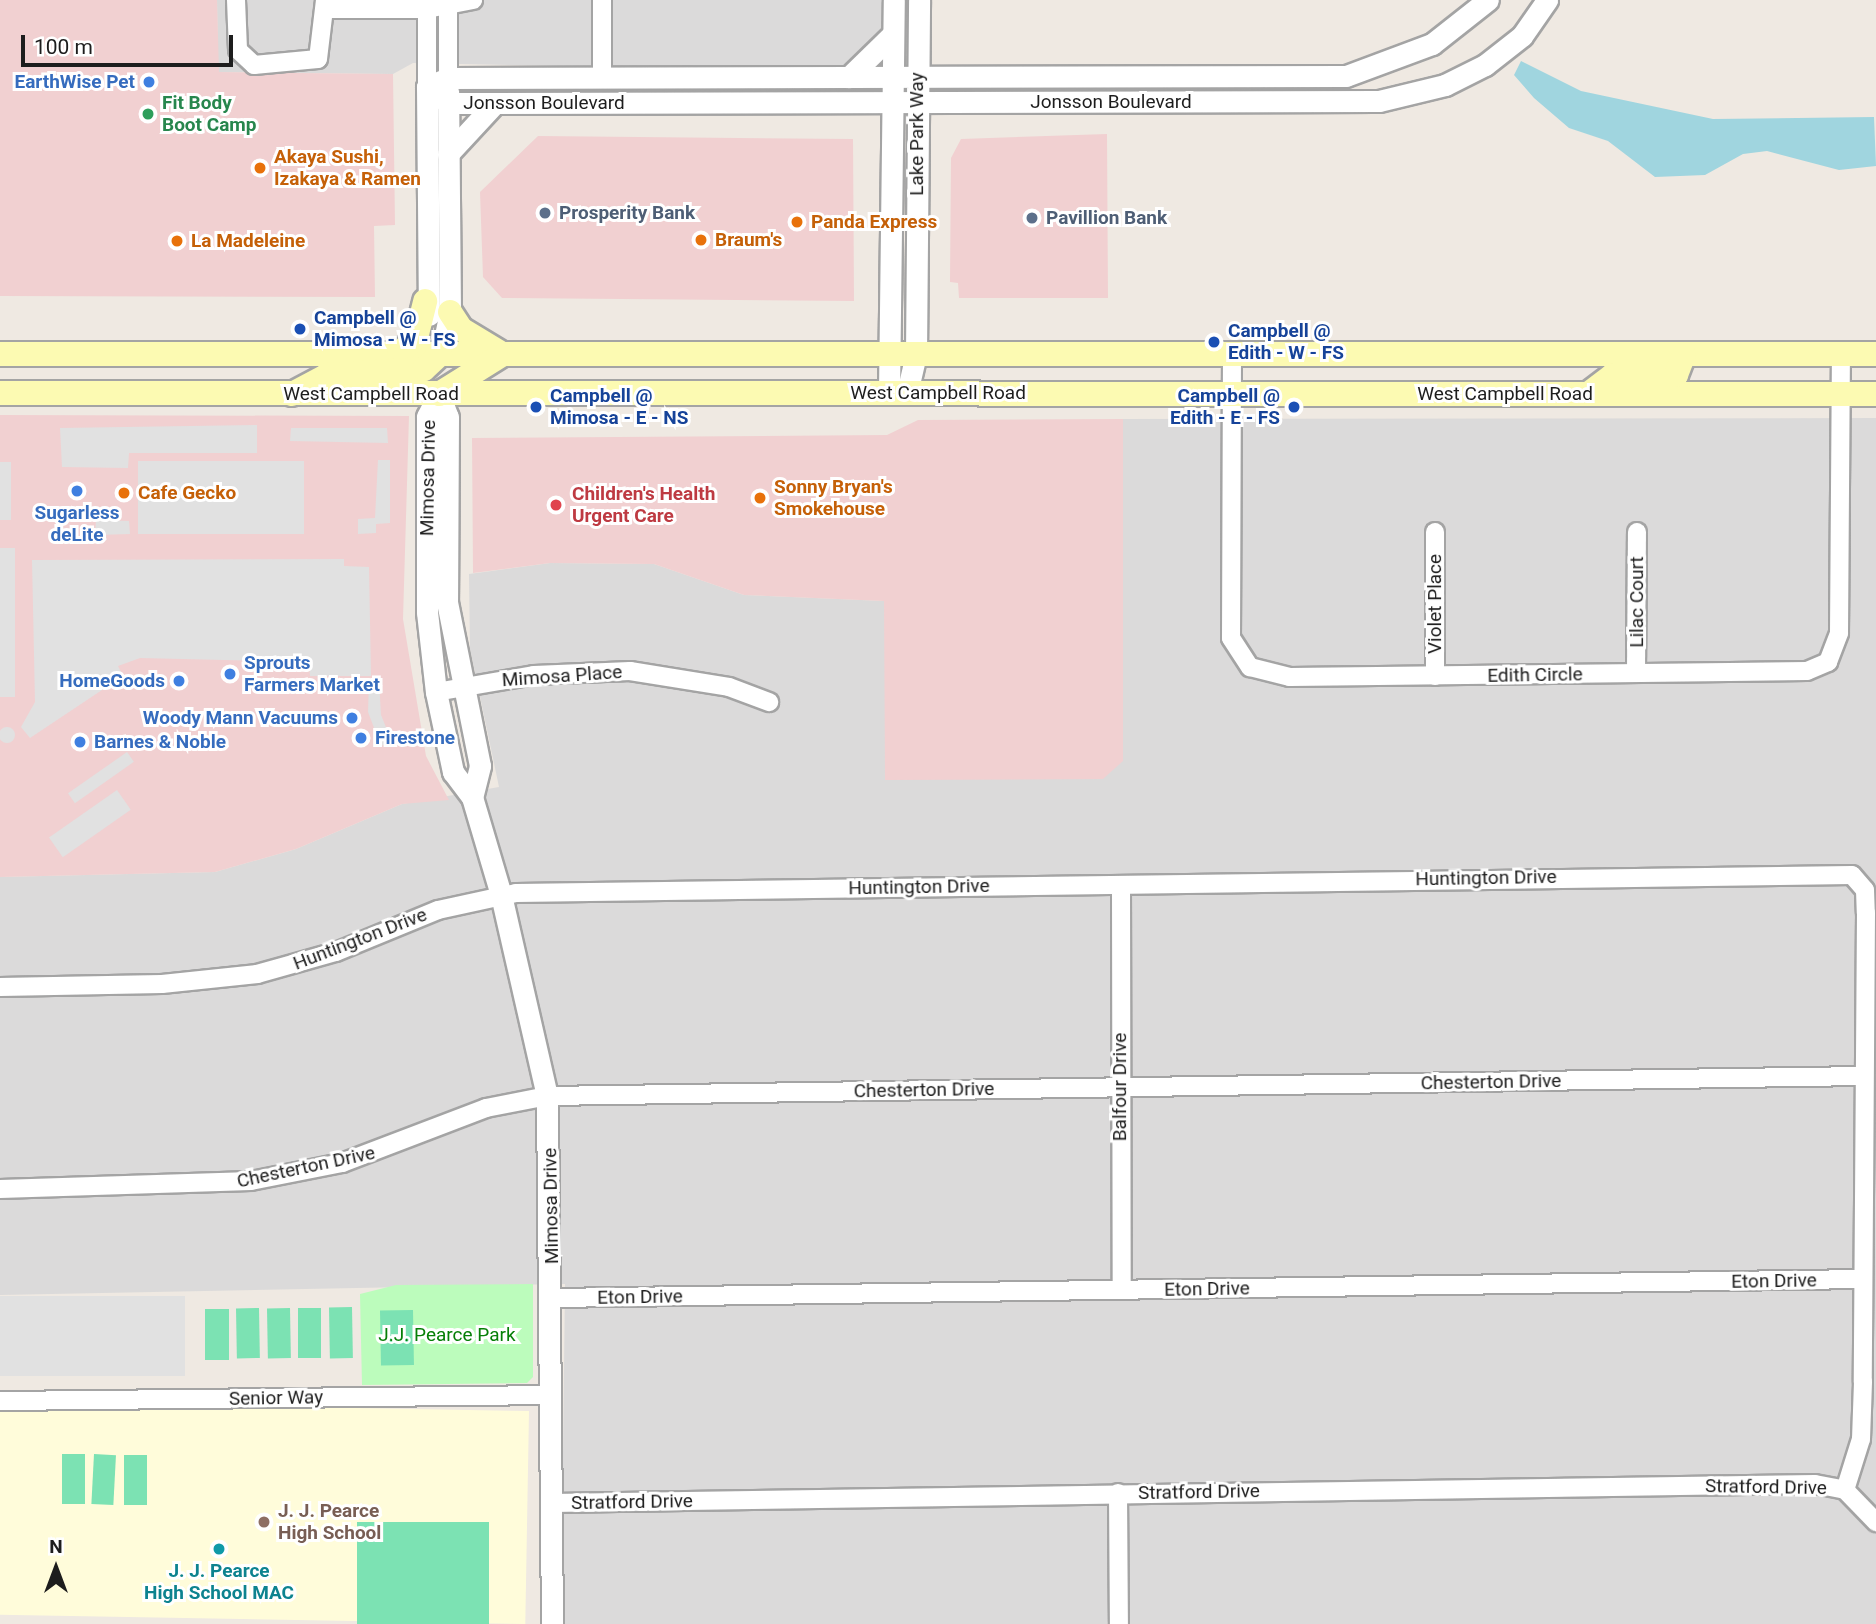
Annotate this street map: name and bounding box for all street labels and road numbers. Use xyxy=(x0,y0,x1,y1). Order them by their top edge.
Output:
street label: Lake Park Way xyxy=(906,72,928,196)
street label: Jonsson Boulevard xyxy=(1030,91,1192,113)
street label: Jonsson Boulevard xyxy=(463,92,625,114)
street label: West Campbell Road xyxy=(850,382,1026,404)
street label: West Campbell Road xyxy=(283,383,459,405)
street label: West Campbell Road xyxy=(1417,383,1593,405)
street label: Mimosa Drive xyxy=(416,420,440,536)
street label: Violet Place xyxy=(1424,554,1446,654)
street label: Lilac Court xyxy=(1626,556,1648,648)
street label: Mimosa Place xyxy=(501,660,623,692)
street label: Edith Circle xyxy=(1487,663,1583,687)
street label: Huntington Drive xyxy=(1415,865,1557,891)
street label: Huntington Drive xyxy=(848,874,990,900)
street label: Huntington Drive xyxy=(290,903,430,975)
street label: Balfour Drive xyxy=(1109,1033,1131,1141)
street label: Chesterton Drive xyxy=(1420,1069,1562,1095)
street label: Chesterton Drive xyxy=(853,1077,995,1103)
street label: Chesterton Drive xyxy=(235,1141,377,1193)
street label: Mimosa Drive xyxy=(539,1148,563,1264)
street label: Eton Drive xyxy=(1731,1269,1817,1293)
street label: Eton Drive xyxy=(1164,1277,1250,1301)
street label: Eton Drive xyxy=(597,1285,683,1309)
street label: Senior Way xyxy=(229,1386,323,1410)
street label: Stratford Drive xyxy=(1705,1475,1827,1499)
street label: Stratford Drive xyxy=(1138,1480,1260,1504)
street label: Stratford Drive xyxy=(571,1490,693,1514)

